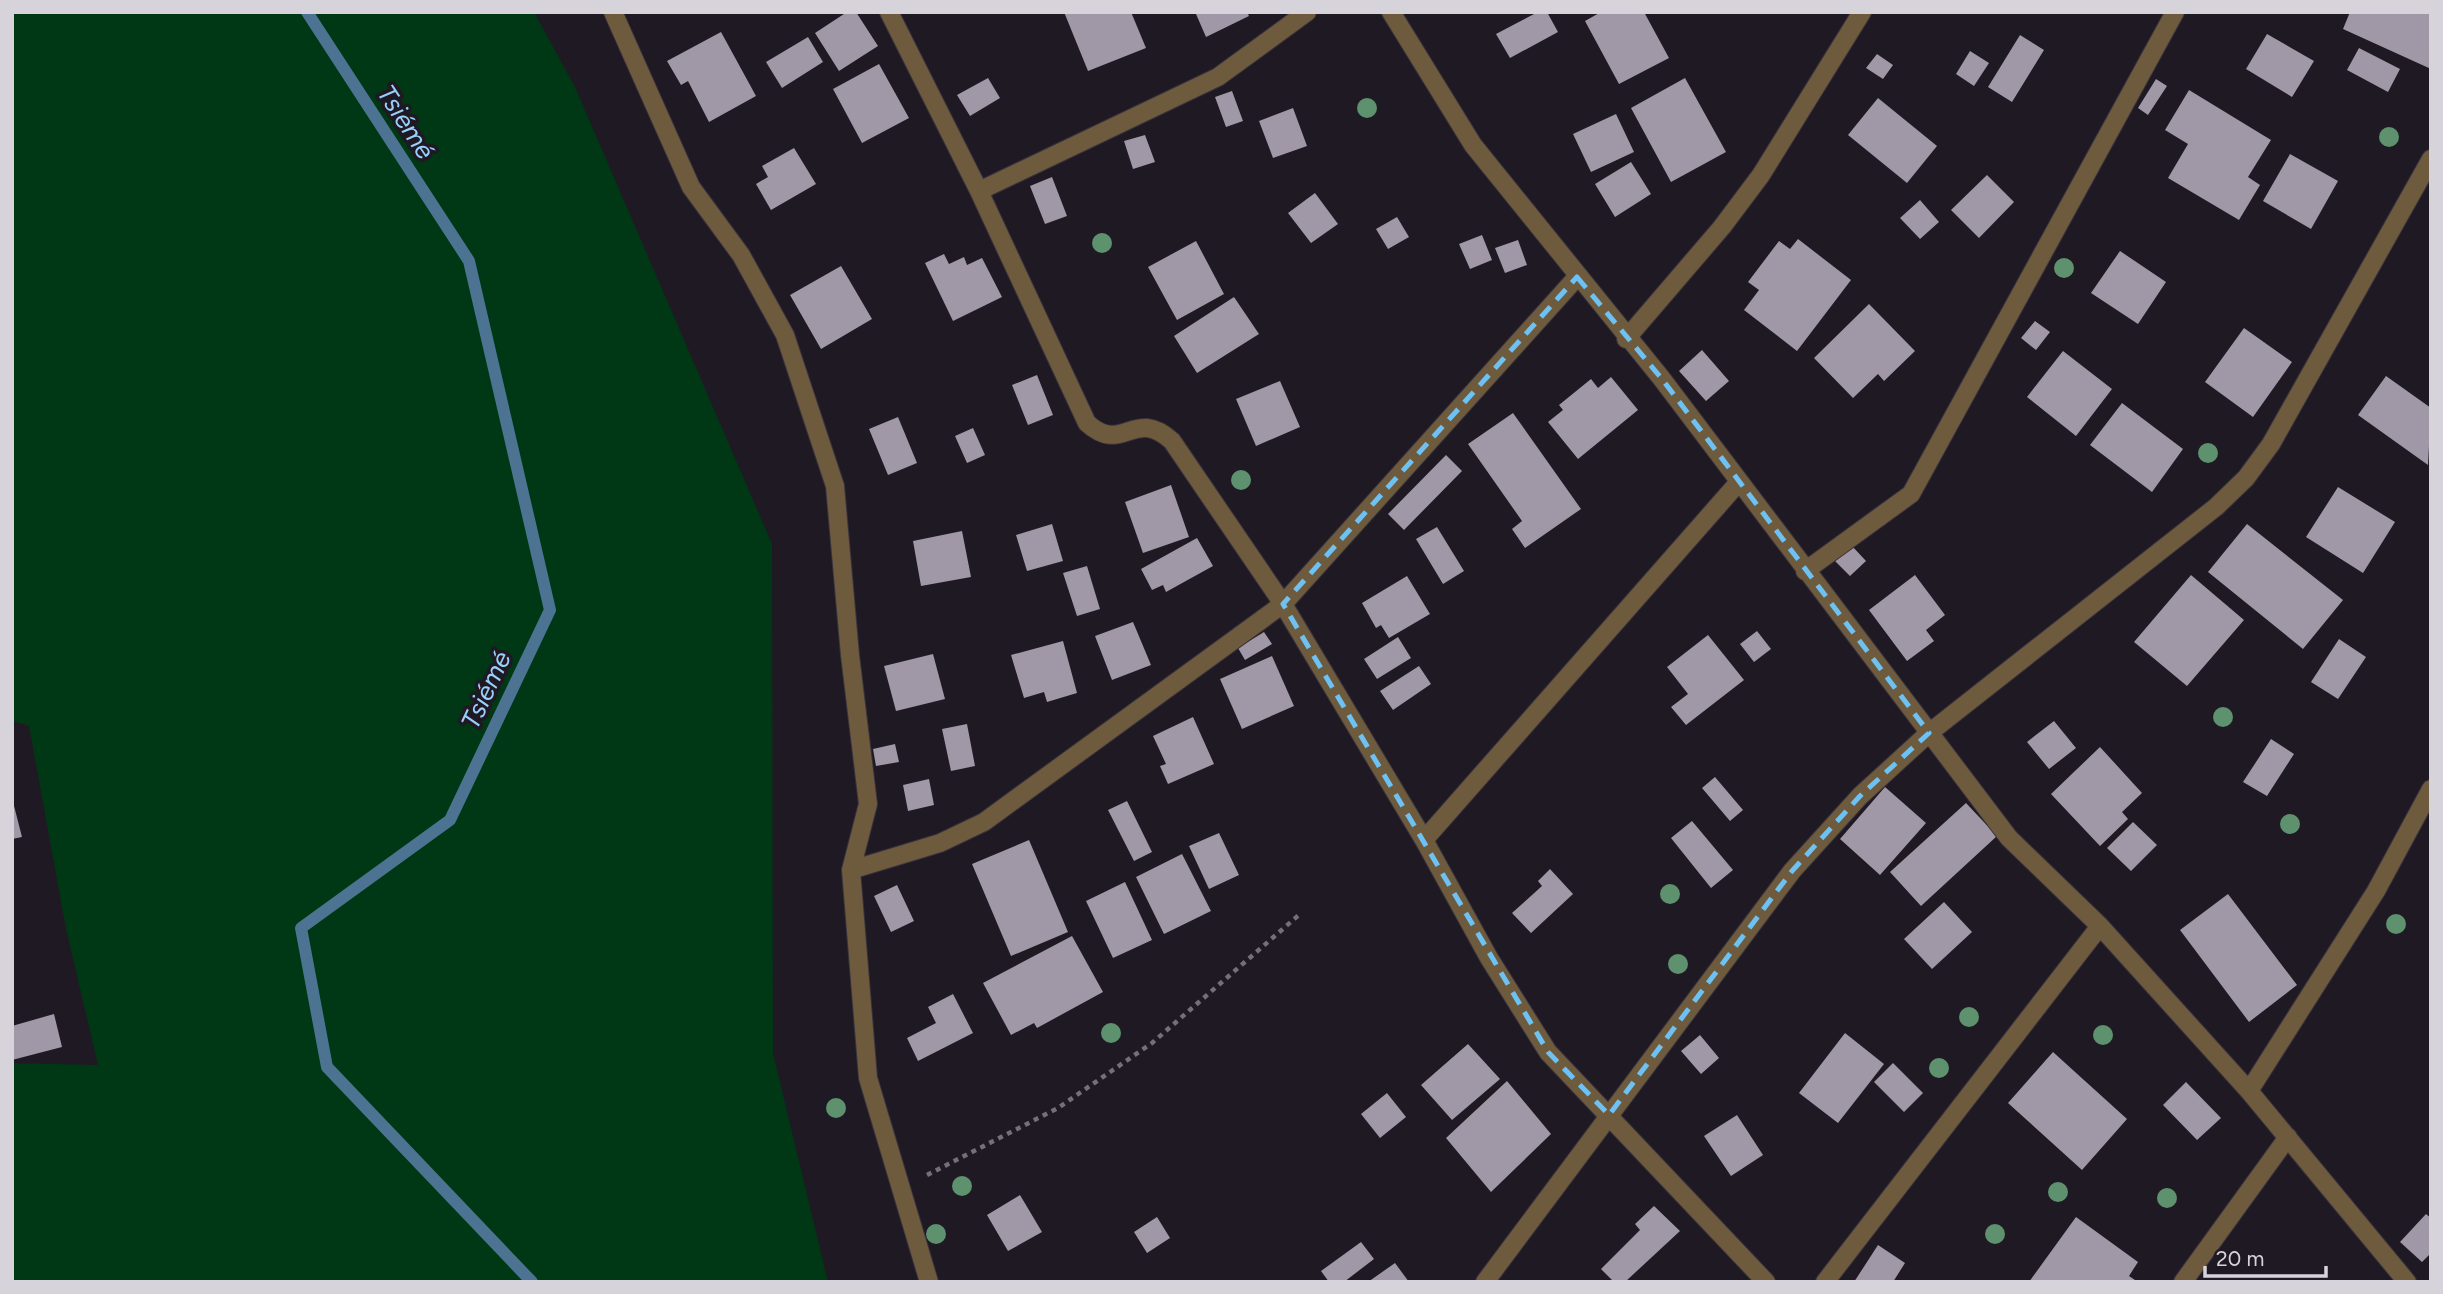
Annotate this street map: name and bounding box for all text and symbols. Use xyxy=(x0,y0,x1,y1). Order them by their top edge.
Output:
water label: Tsiémé xyxy=(370,79,442,165)
water label: Tsiémé xyxy=(454,646,518,734)
scale bar xyxy=(2205,1234,2326,1278)
text: 20 m xyxy=(2216,1246,2264,1271)

